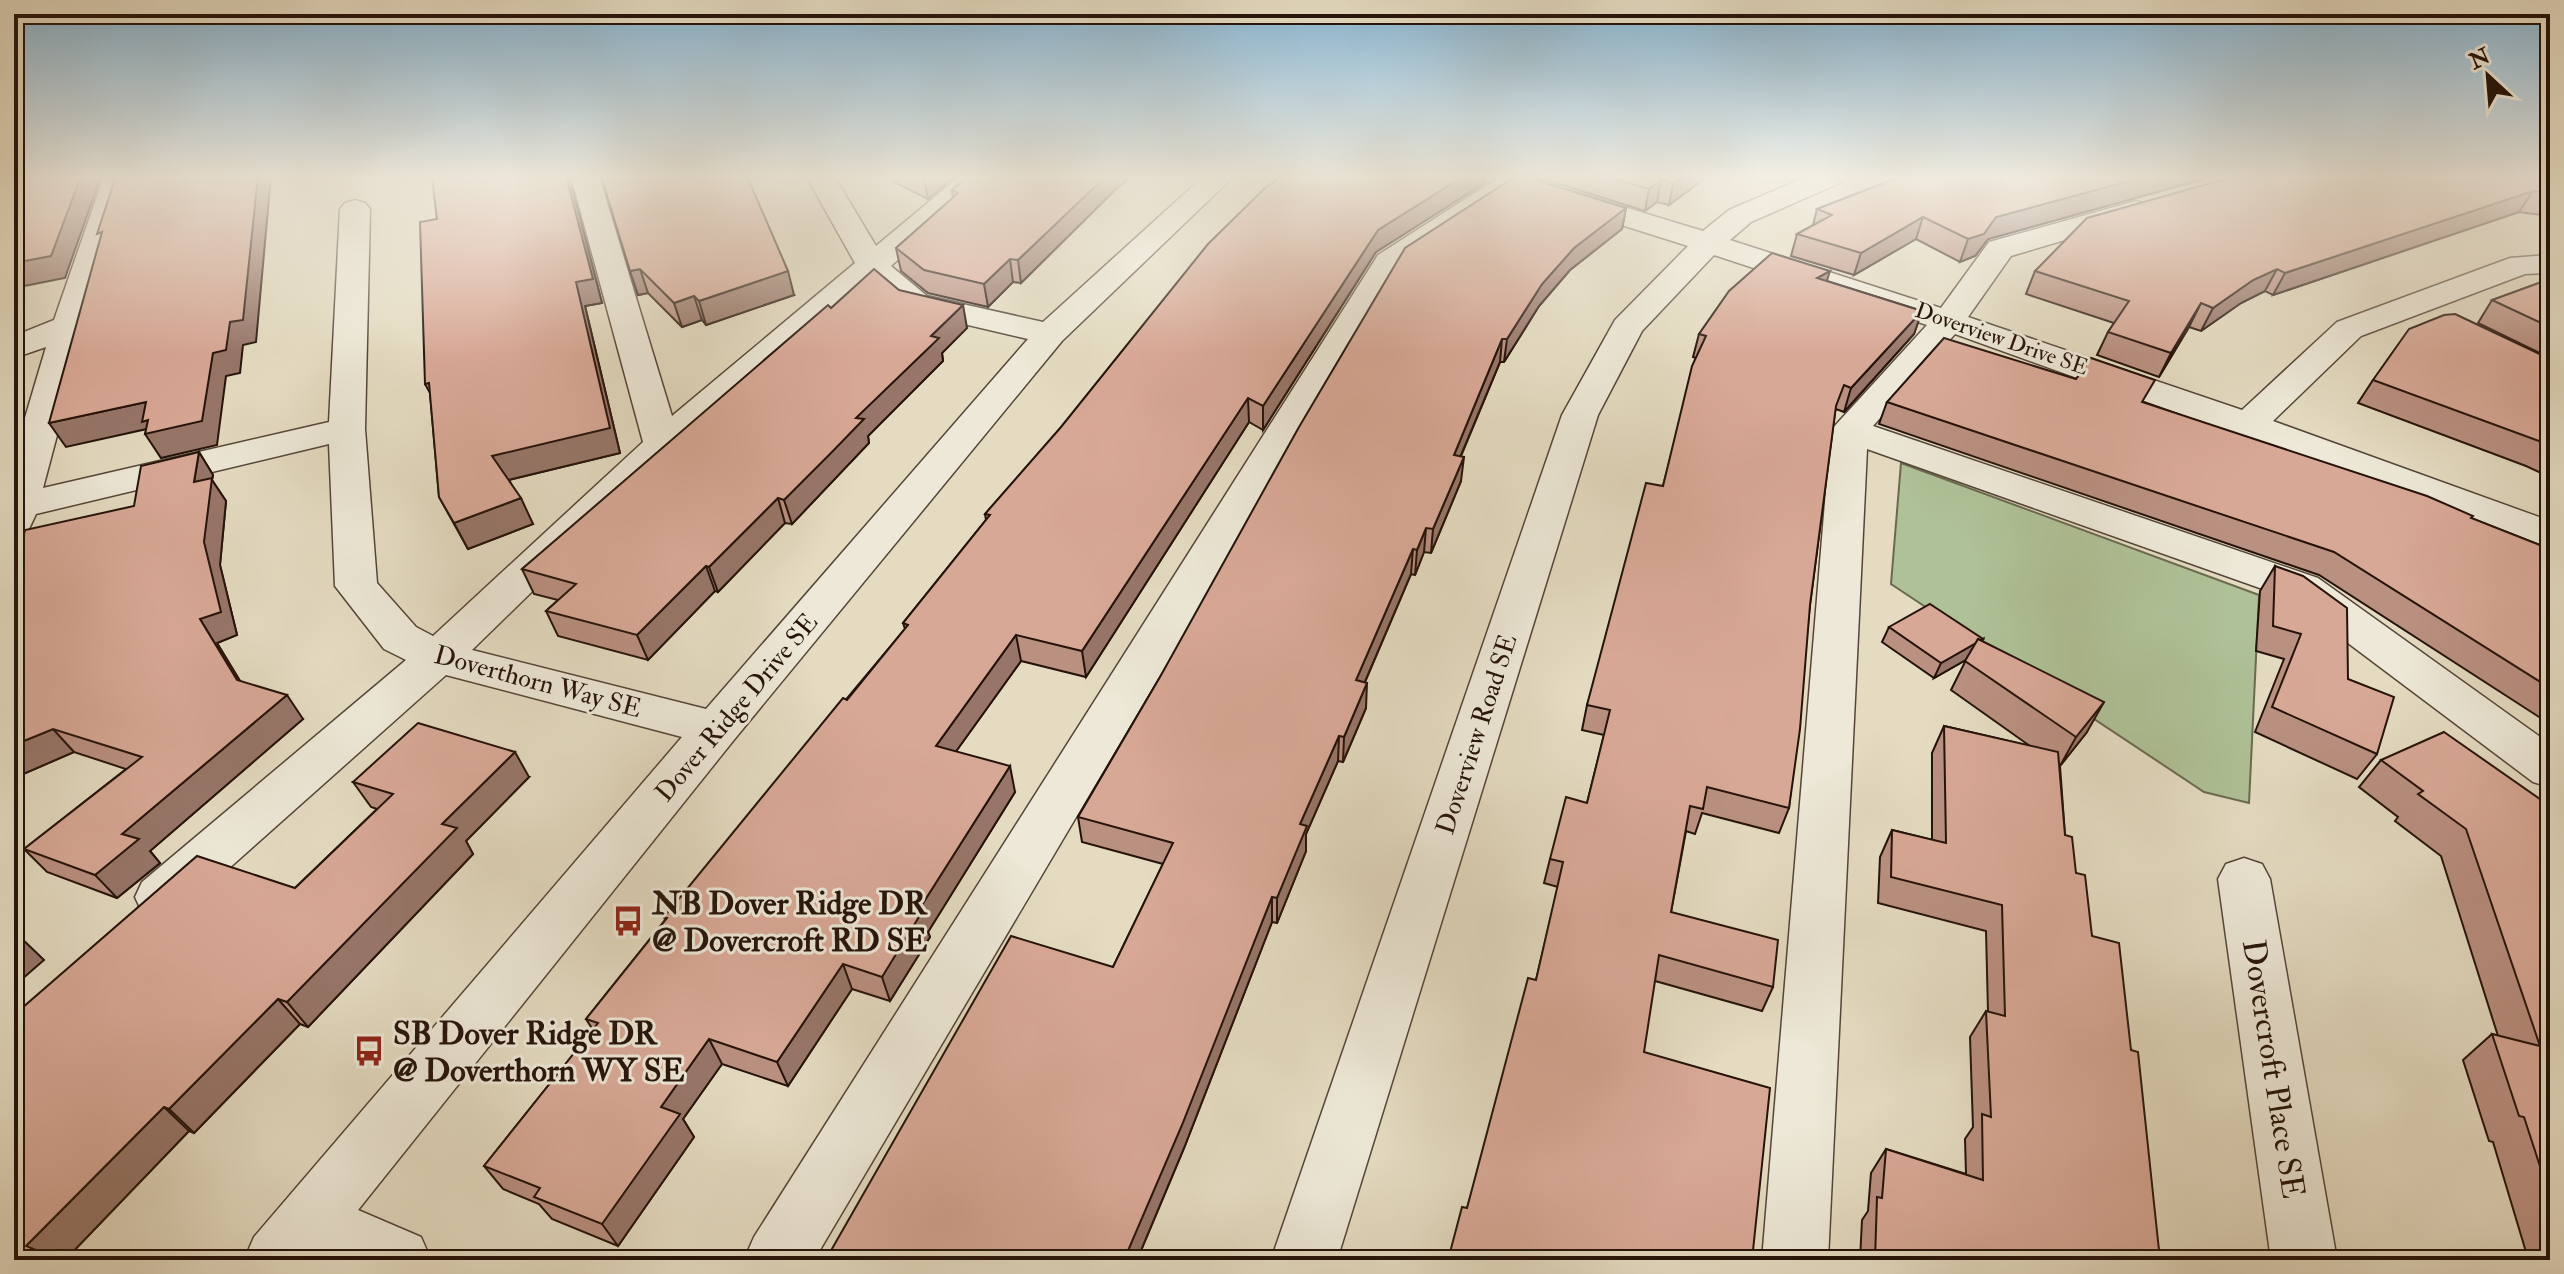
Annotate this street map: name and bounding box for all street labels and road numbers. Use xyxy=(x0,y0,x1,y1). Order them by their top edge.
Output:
street label: Doverview Drive SE xyxy=(1912,296,2092,382)
street label: Dover Ridge Drive SE xyxy=(649,607,825,808)
street label: Doverview Road SE xyxy=(1429,630,1524,838)
street label: Doverthorn Way SE xyxy=(431,639,645,725)
street label: Dovercroft Place SE xyxy=(2233,937,2313,1201)

